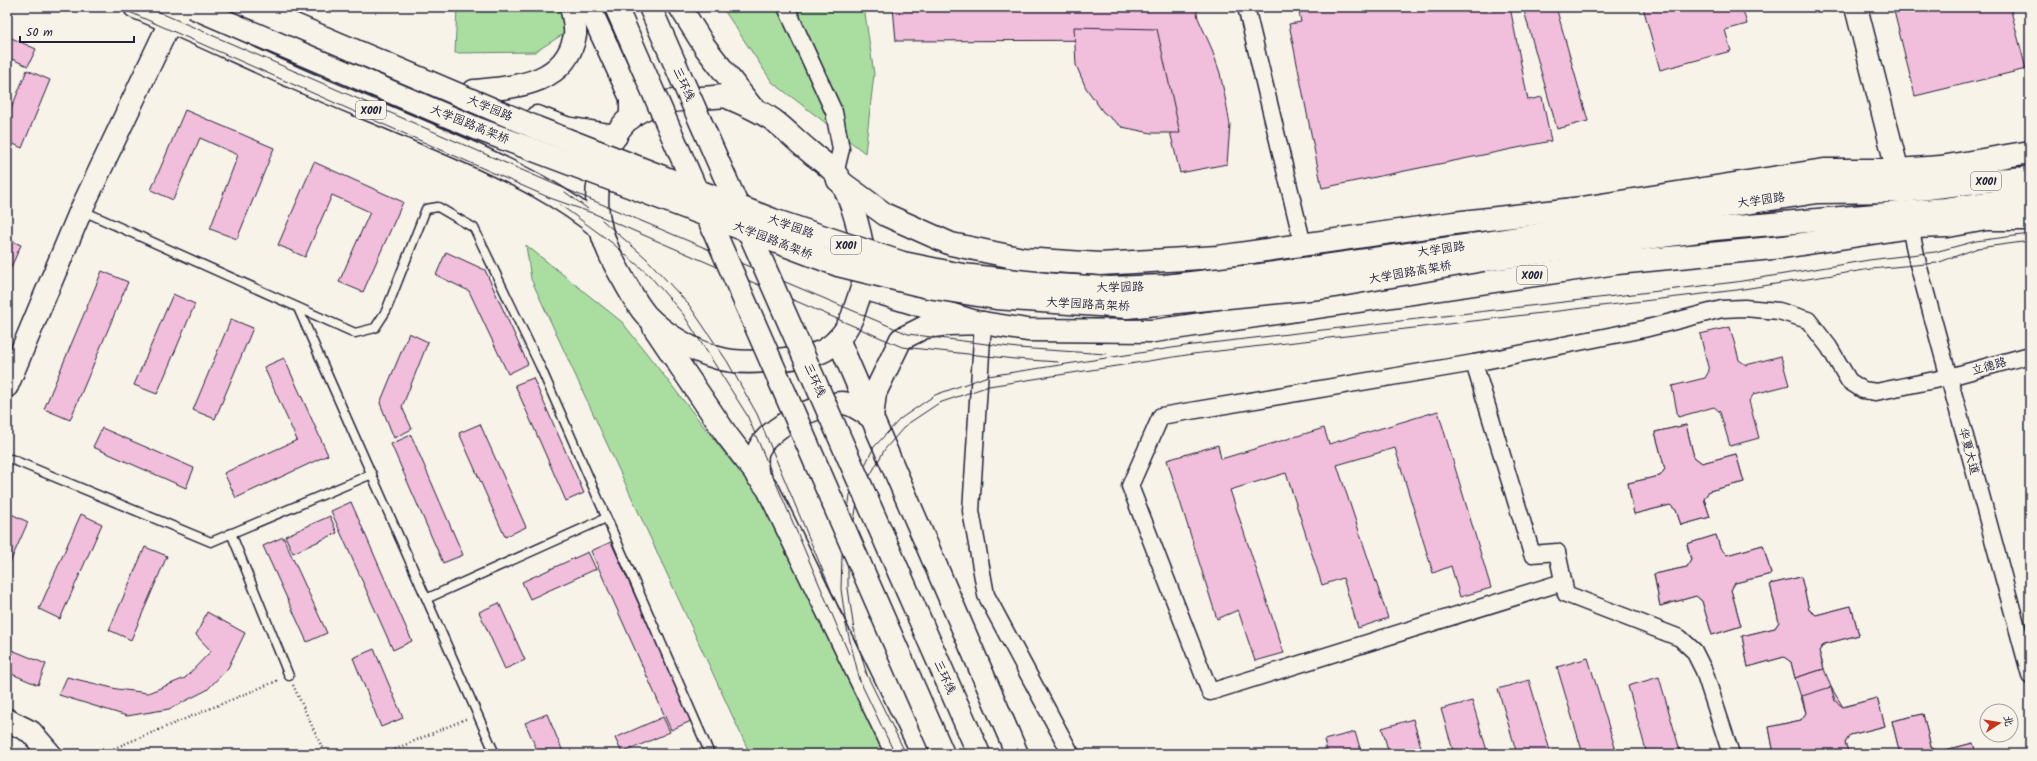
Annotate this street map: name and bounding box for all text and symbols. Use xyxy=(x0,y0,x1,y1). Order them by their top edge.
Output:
scale bar xyxy=(20,18,134,44)
text: 50 m xyxy=(26,23,53,42)
street label: 三环线 xyxy=(668,64,700,105)
street label: 大学园路 xyxy=(464,90,516,127)
street label: 大学园路高架桥 xyxy=(427,100,513,149)
road number: X001 xyxy=(356,101,386,119)
road number: X001 xyxy=(1971,172,2001,190)
street label: 大学园路 xyxy=(1736,188,1786,213)
street label: 大学园路 xyxy=(765,209,817,244)
street label: 大学园路高架桥 xyxy=(730,217,816,265)
road number: X001 xyxy=(831,236,861,254)
street label: 大学园路 xyxy=(1416,237,1466,262)
street label: 大学园路高架桥 xyxy=(1367,256,1454,289)
road number: X001 xyxy=(1517,266,1547,284)
street label: 大学园路 xyxy=(1096,278,1144,297)
street label: 大学园路高架桥 xyxy=(1046,293,1131,316)
street label: 立德路 xyxy=(1969,353,2009,380)
street label: 三环线 xyxy=(799,360,831,401)
street label: 华夏大道 xyxy=(1953,425,1984,477)
street label: 三环线 xyxy=(929,657,961,698)
north arrow xyxy=(1979,703,2019,743)
text: 北 xyxy=(1998,714,2018,728)

